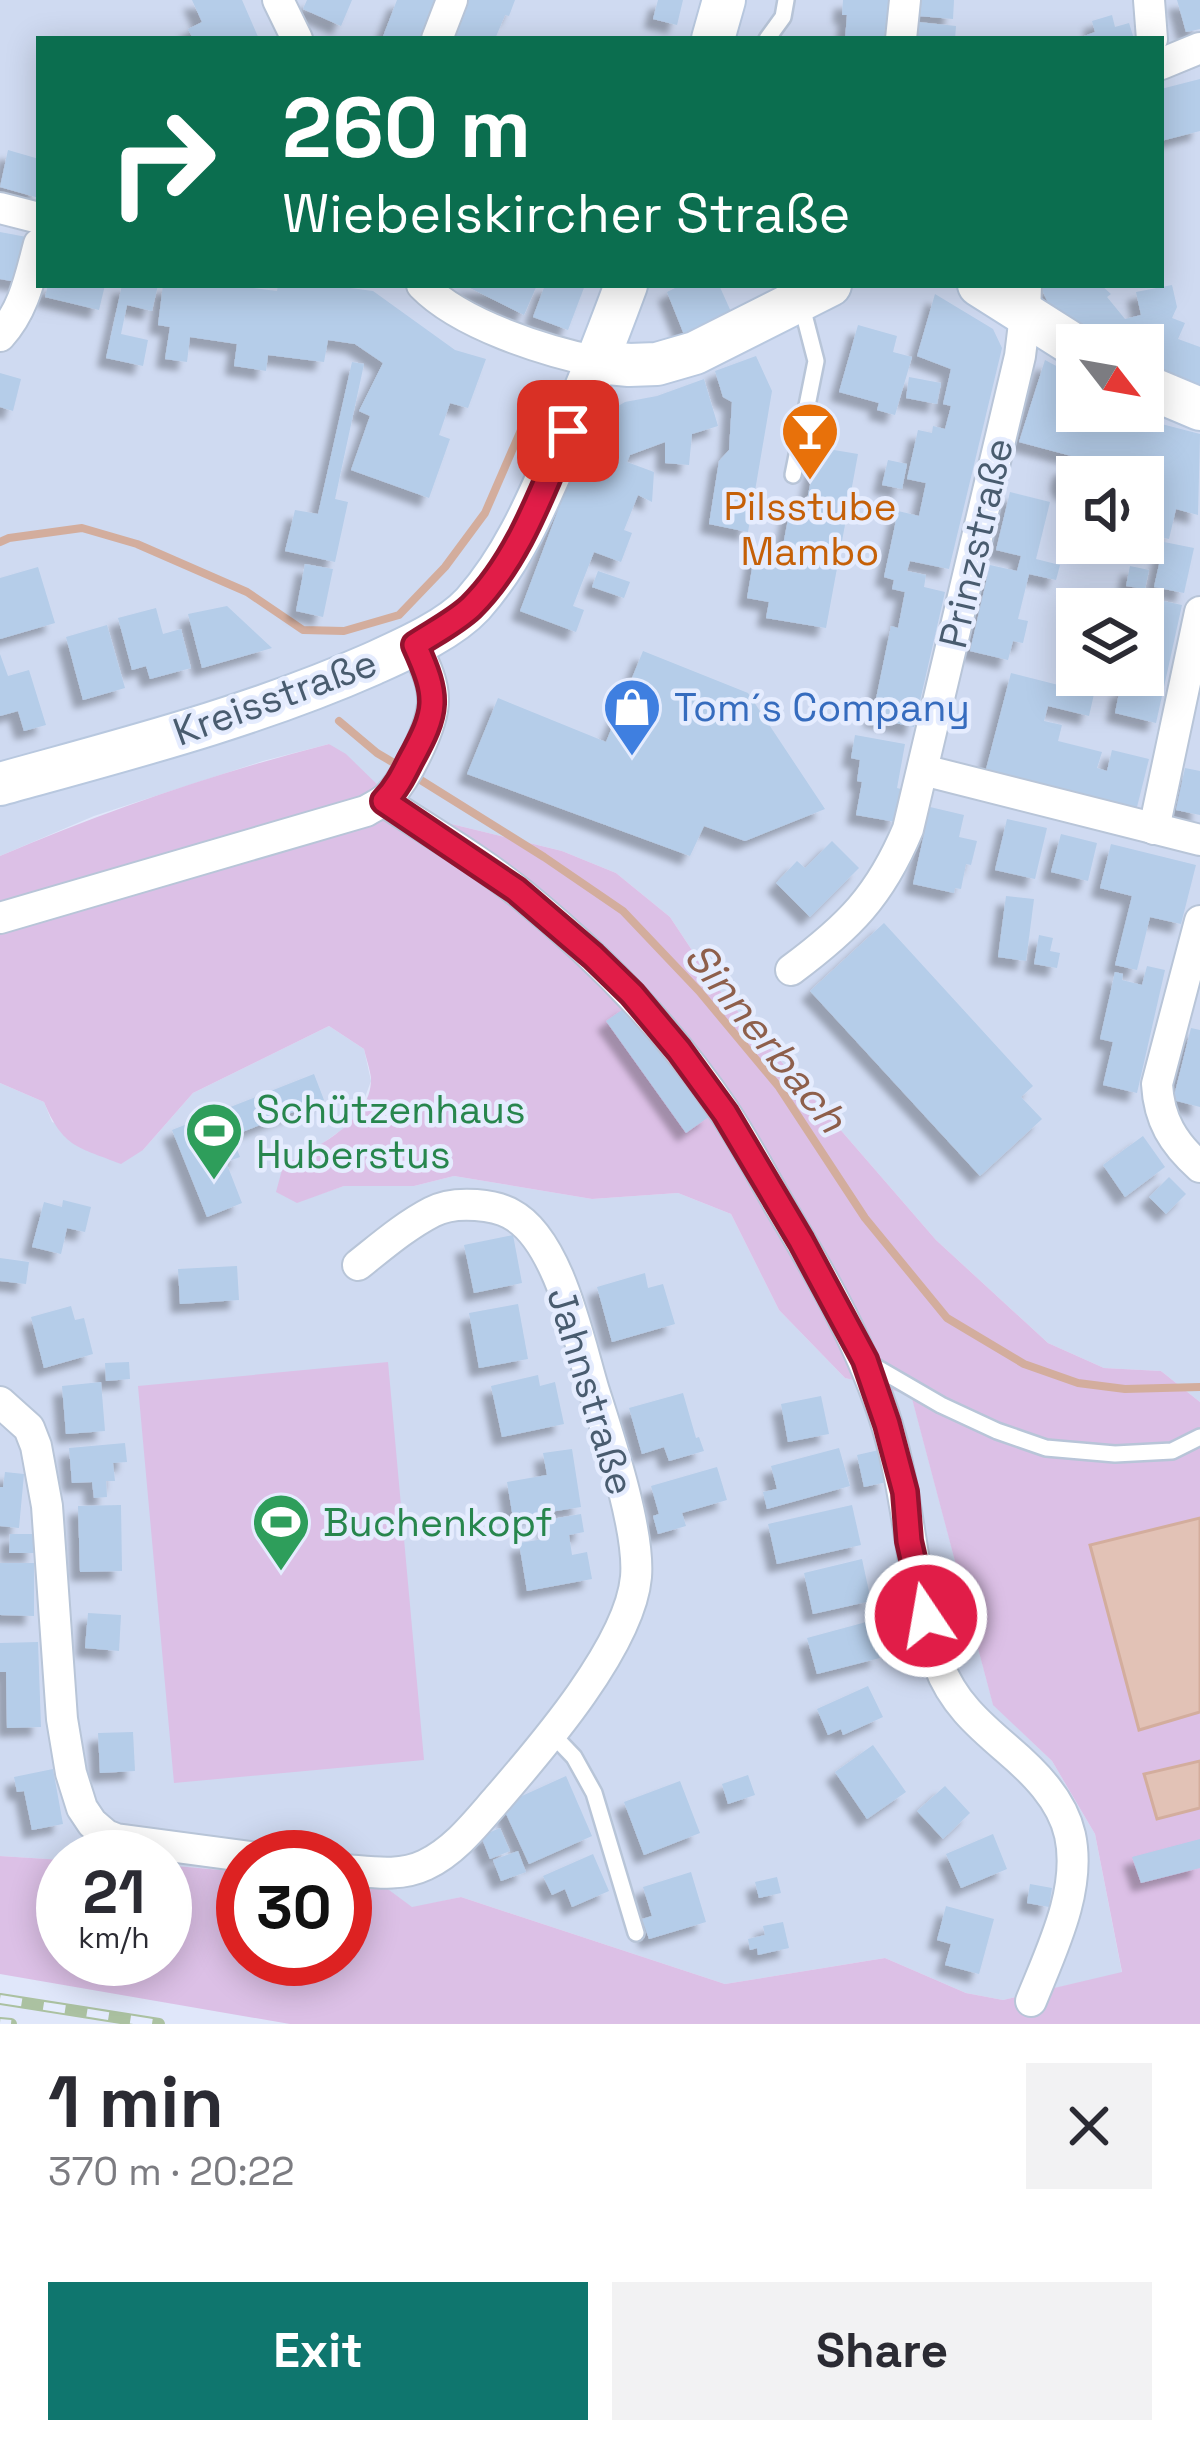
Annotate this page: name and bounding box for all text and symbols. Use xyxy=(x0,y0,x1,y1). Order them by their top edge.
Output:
text: 260 m xyxy=(282,74,531,182)
icon: right xyxy=(84,84,240,240)
text: Wiebelskircher Straße xyxy=(282,179,850,248)
north arrow xyxy=(1056,324,1164,432)
map controls xyxy=(1056,324,1164,696)
pin xyxy=(517,380,619,482)
icon: arrive xyxy=(535,398,601,464)
bar icon: Pilsstube Mambo xyxy=(779,400,841,482)
street label: Prinzstraße xyxy=(928,433,1024,653)
button: sound xyxy=(1056,456,1164,564)
place label: Pilsstube Mambo xyxy=(723,482,897,576)
button: layers xyxy=(1056,588,1164,696)
street label: Kreisstraße xyxy=(166,638,384,756)
shop icon: Tom´s Company xyxy=(601,676,663,758)
place label: Tom´s Company xyxy=(674,683,970,732)
water label: Sinnerbach xyxy=(673,931,860,1144)
place label: Schützenhaus Huberstus xyxy=(256,1085,525,1179)
sports icon: Schützenhaus Huberstus xyxy=(183,1100,245,1182)
street label: Jahnstraße xyxy=(536,1281,646,1501)
sports icon: Buchenkopf xyxy=(250,1491,312,1573)
place label: Buchenkopf xyxy=(323,1498,553,1547)
position arrow xyxy=(863,1553,989,1679)
speed limit sign: 30 xyxy=(216,1830,372,1986)
text: 21 xyxy=(83,1854,145,1931)
text: km/h xyxy=(78,1918,150,1957)
text: 1 min xyxy=(48,2056,224,2148)
button: close xyxy=(1026,2063,1152,2189)
text: 370 m · 20:22 xyxy=(48,2147,295,2196)
button: Exit xyxy=(48,2282,588,2420)
button: Share xyxy=(612,2282,1152,2420)

